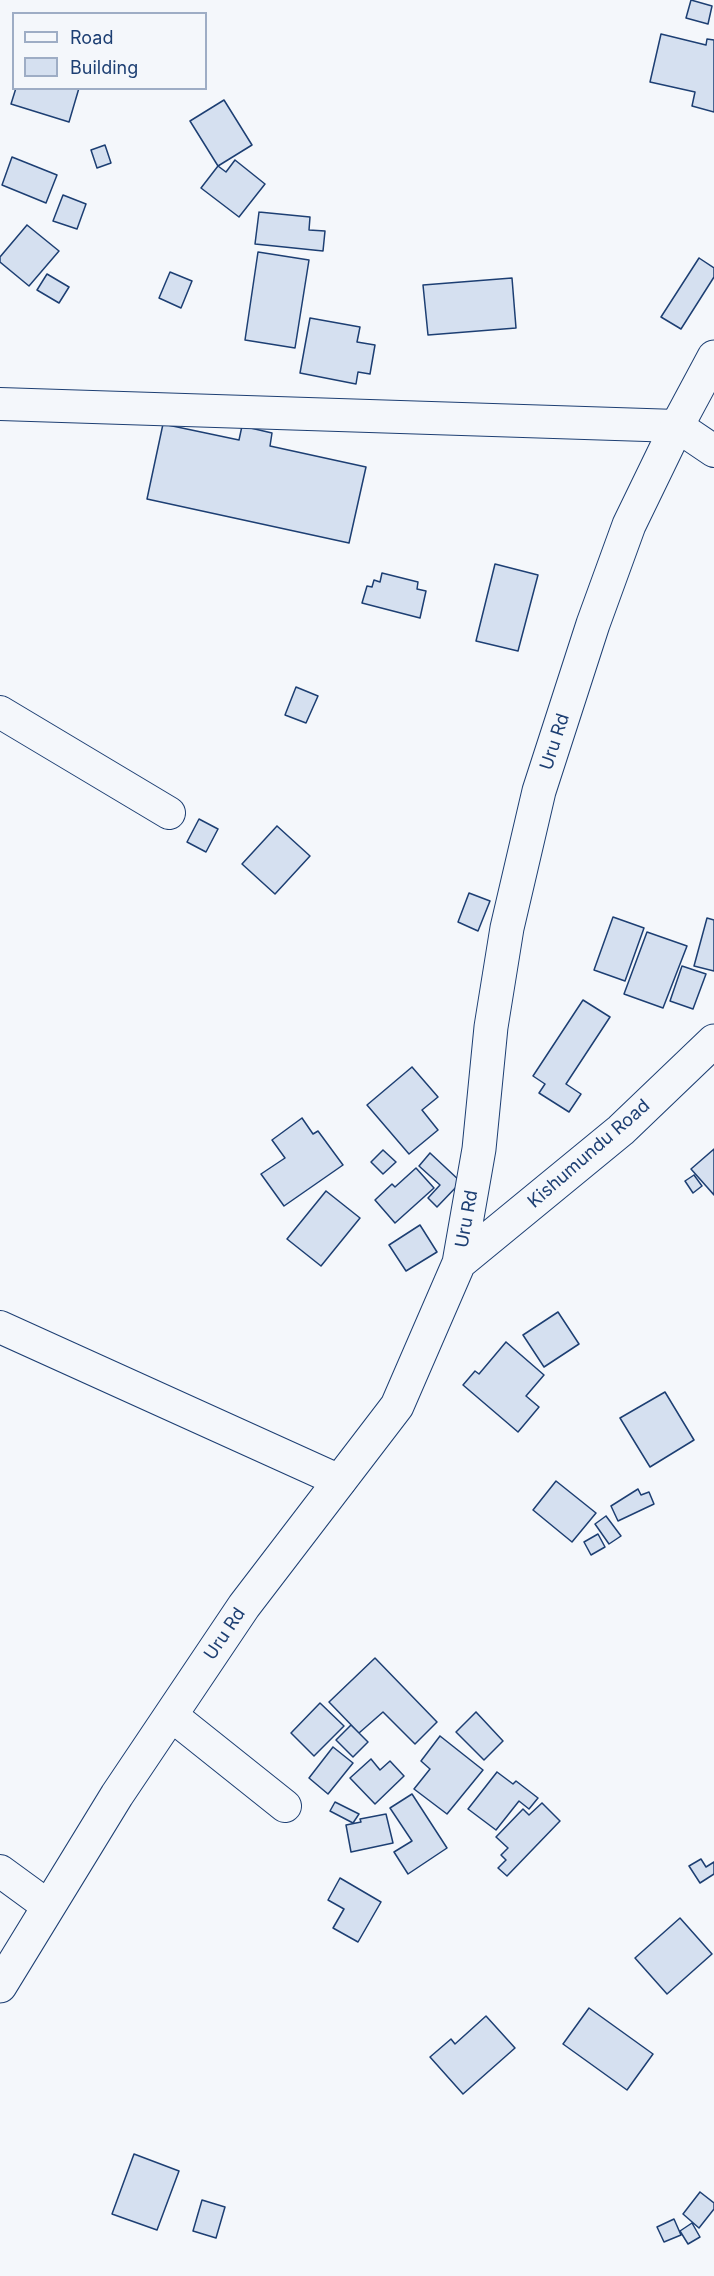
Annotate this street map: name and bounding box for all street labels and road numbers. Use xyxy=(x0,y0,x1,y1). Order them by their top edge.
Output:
street label: Uru Rd xyxy=(536,711,574,773)
street label: Kishumundu Road xyxy=(524,1095,654,1213)
street label: Uru Rd xyxy=(451,1188,483,1250)
street label: Uru Rd xyxy=(200,1604,250,1664)

